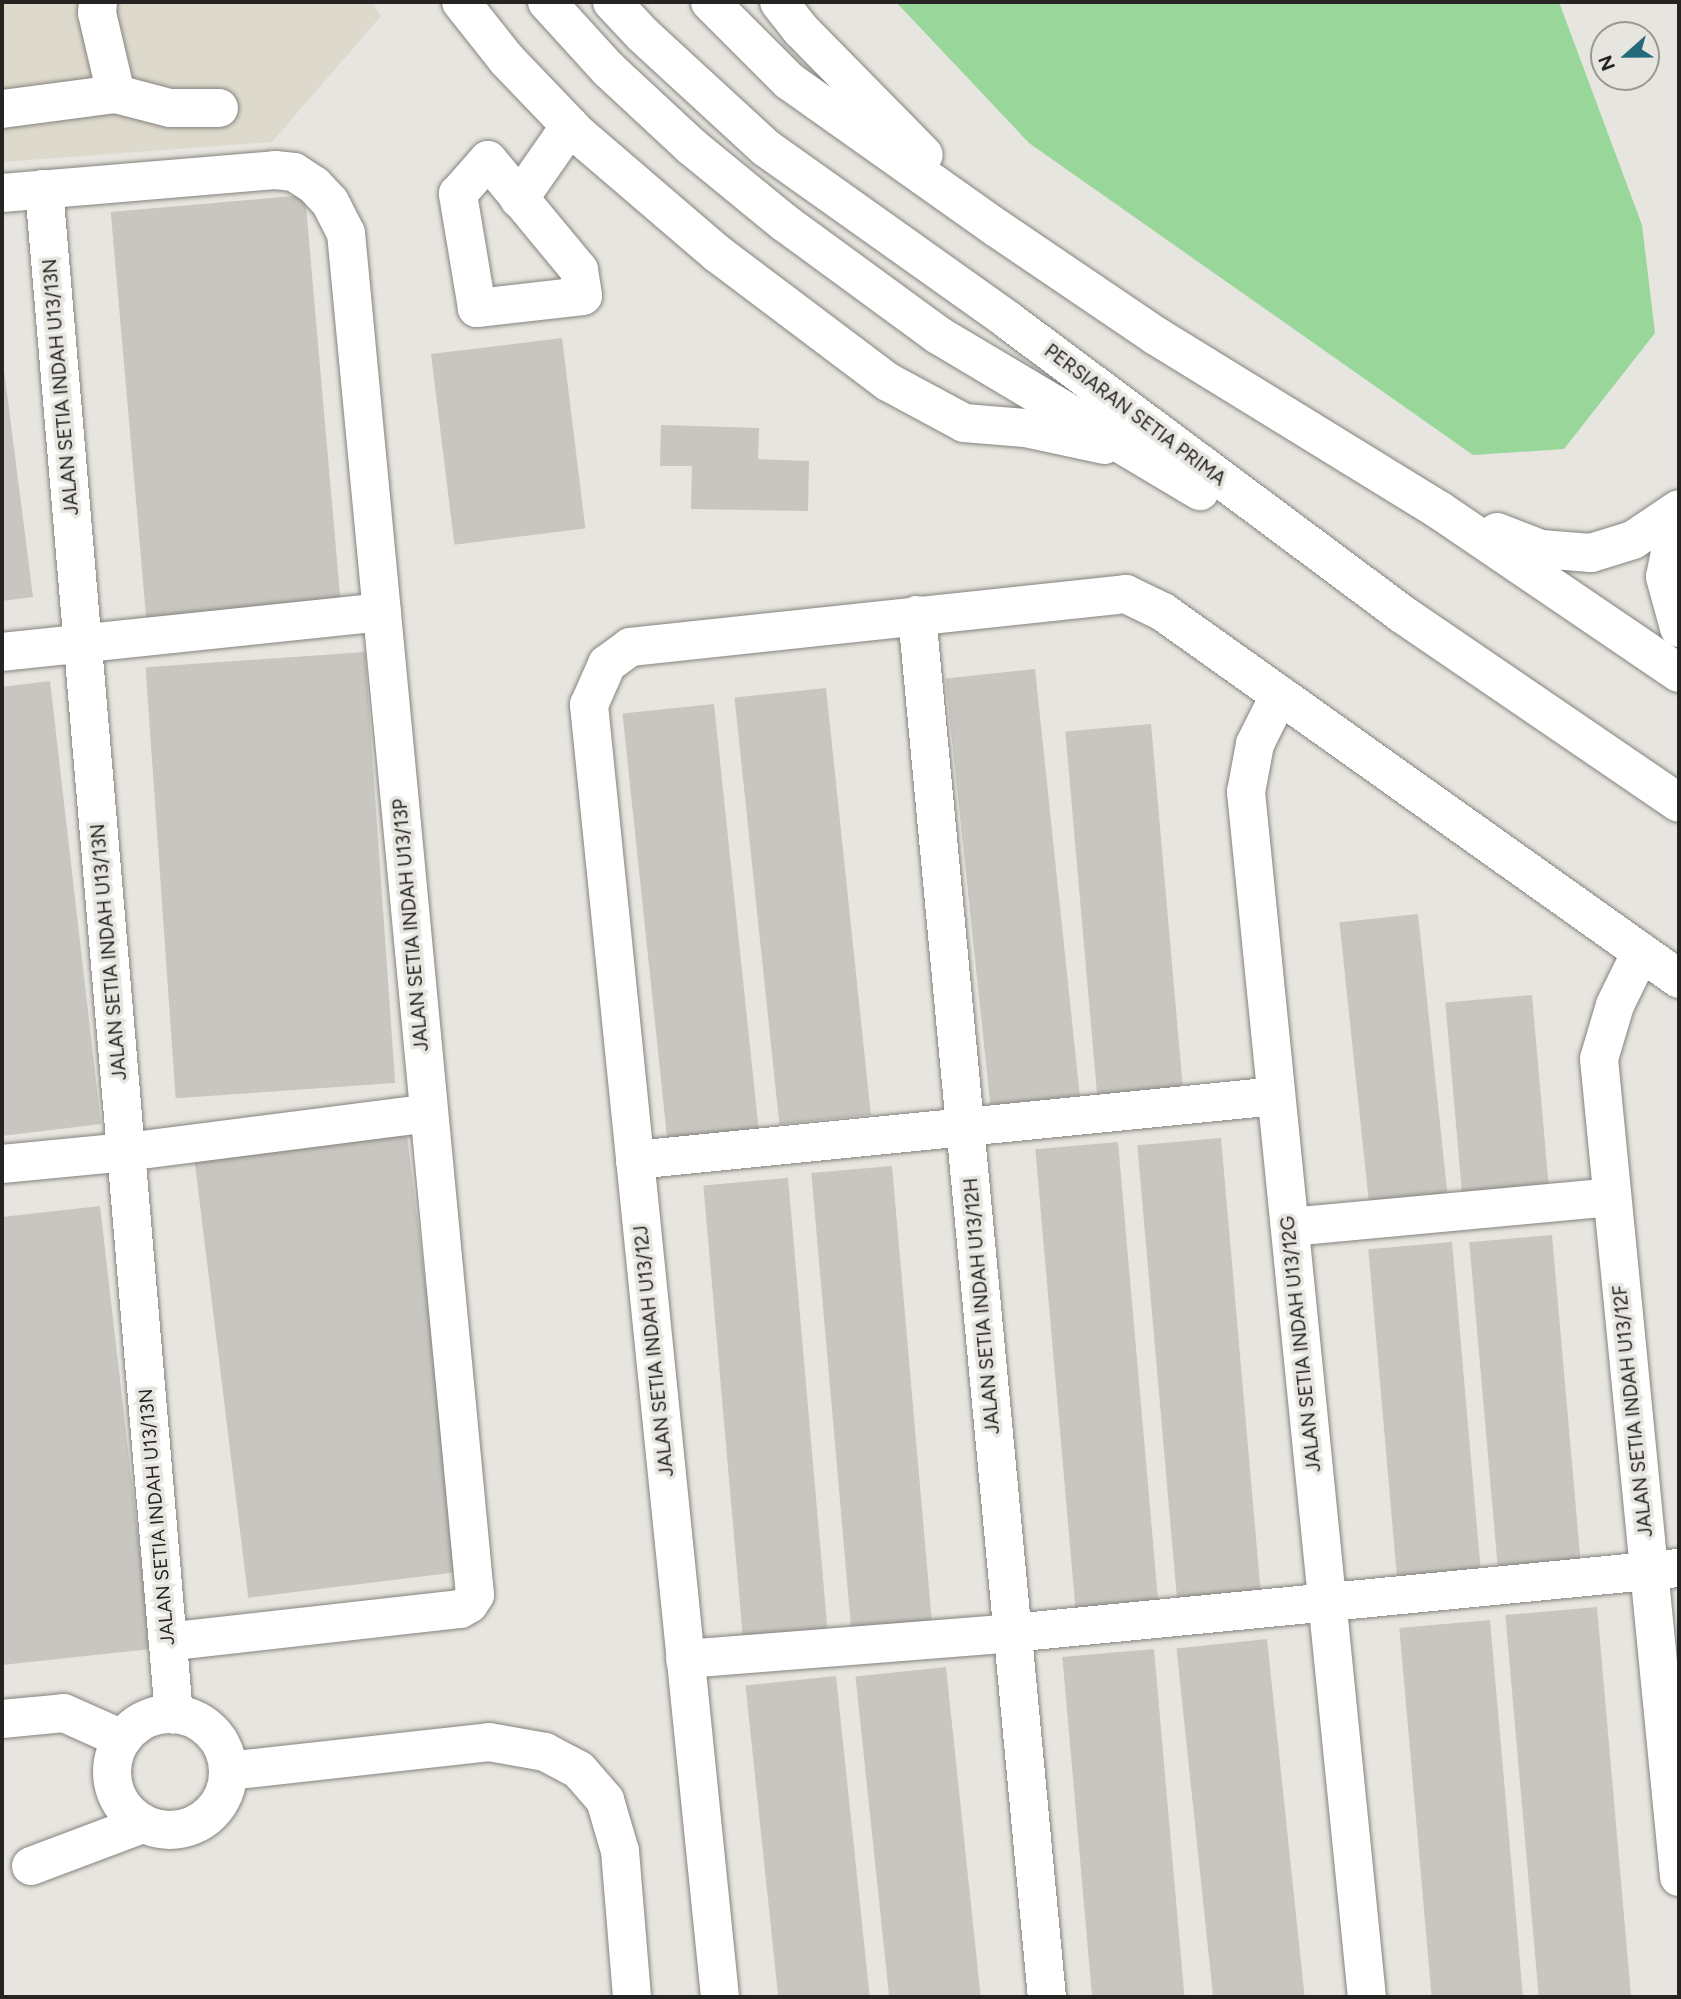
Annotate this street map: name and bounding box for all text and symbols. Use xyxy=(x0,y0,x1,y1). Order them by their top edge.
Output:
north arrow xyxy=(1590,21,1660,91)
text: N xyxy=(1593,52,1620,74)
street label: JALAN SETIA INDAH U13/13N xyxy=(38,258,84,516)
street label: PERSIARAN SETIA PRIMA xyxy=(1040,339,1230,491)
street label: JALAN SETIA INDAH U13/13P xyxy=(389,798,433,1052)
street label: JALAN SETIA INDAH U13/13N xyxy=(86,823,132,1081)
street label: JALAN SETIA INDAH U13/12H xyxy=(959,1177,1005,1435)
street label: JALAN SETIA INDAH U13/12G xyxy=(1276,1215,1326,1473)
street label: JALAN SETIA INDAH U13/12J xyxy=(629,1224,679,1478)
street label: JALAN SETIA INDAH U13/12F xyxy=(1608,1284,1658,1538)
street label: JALAN SETIA INDAH U13/13N xyxy=(134,1388,180,1646)

